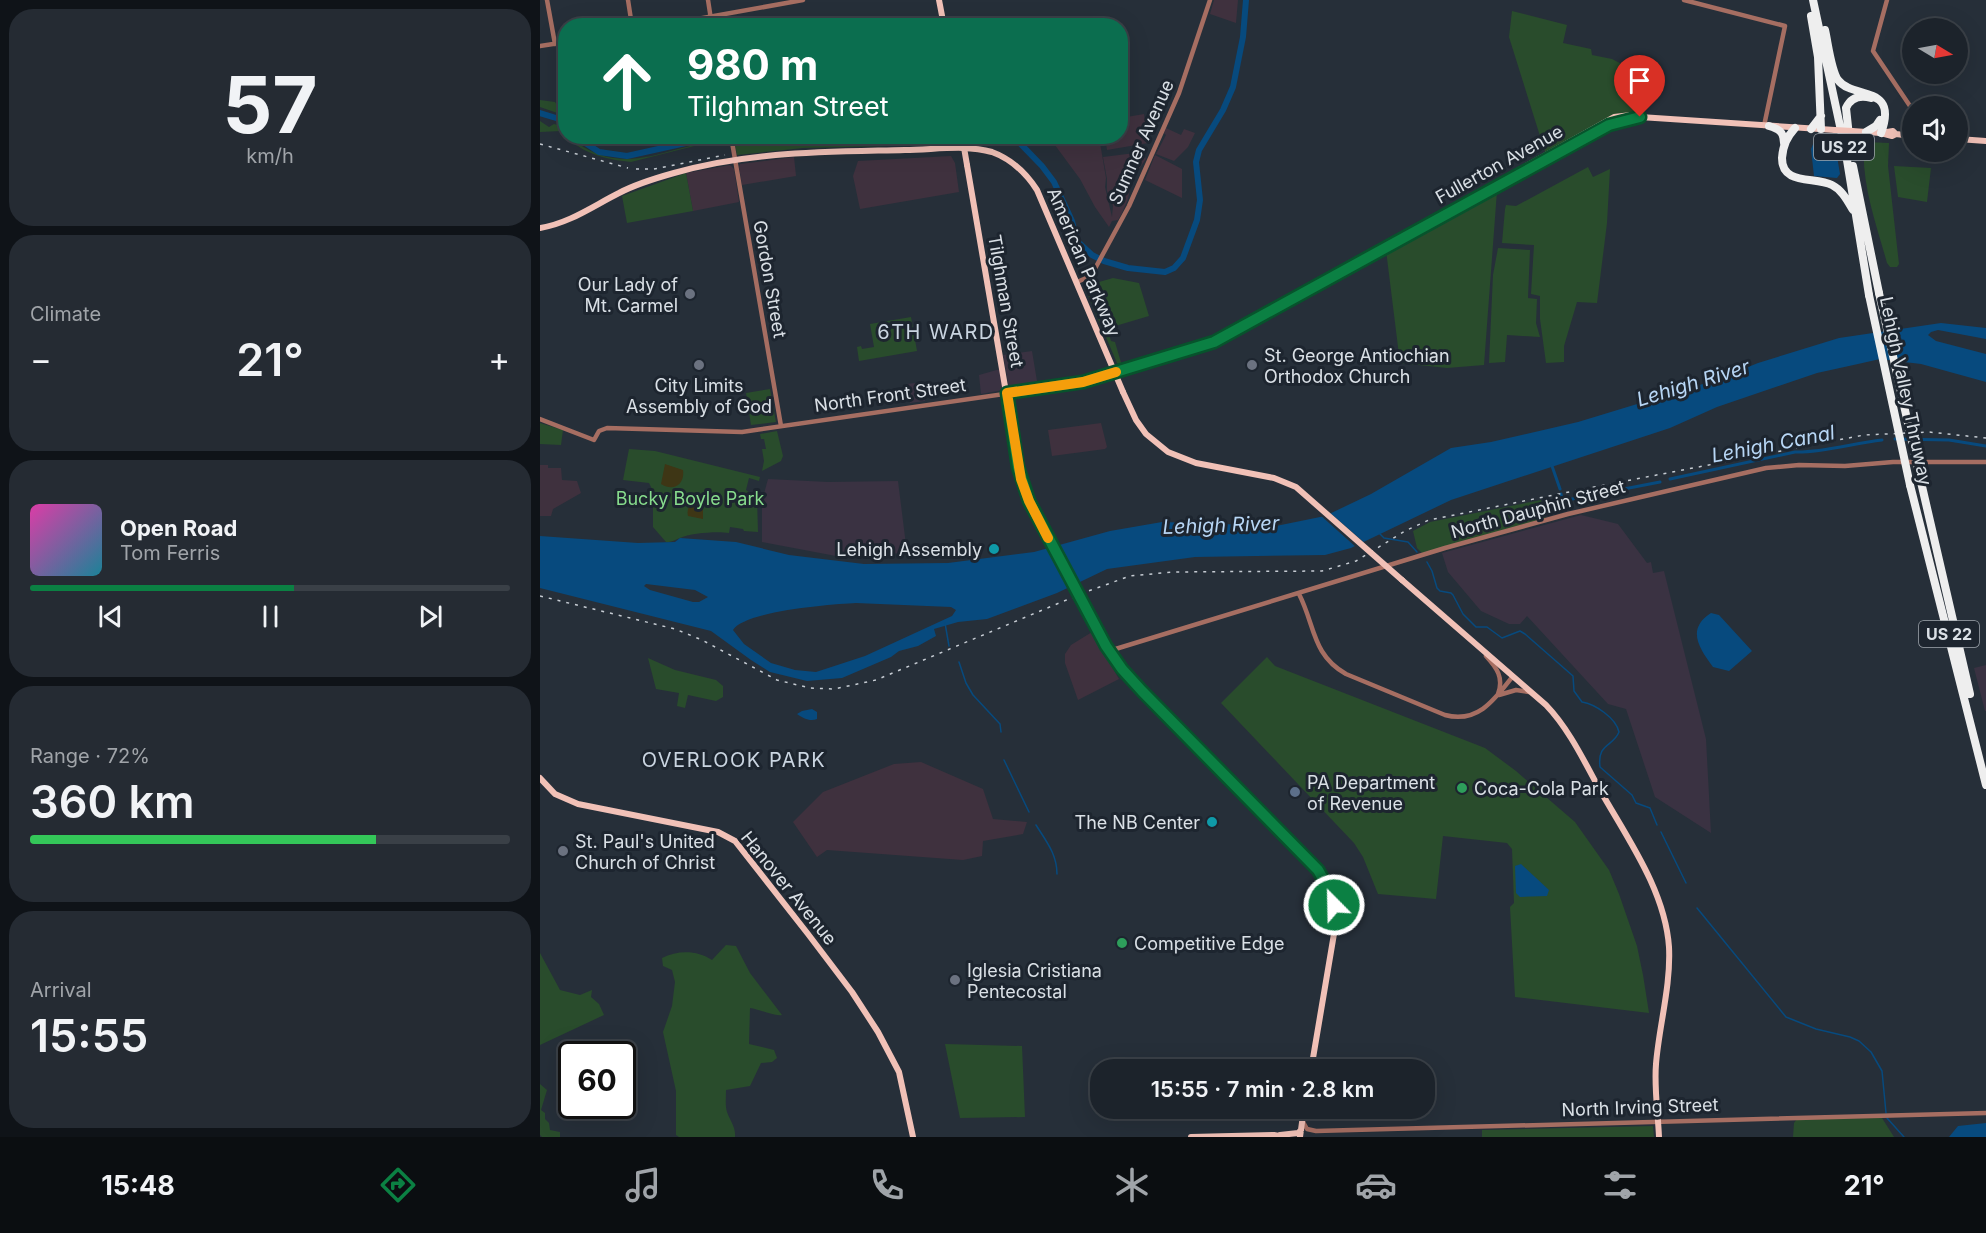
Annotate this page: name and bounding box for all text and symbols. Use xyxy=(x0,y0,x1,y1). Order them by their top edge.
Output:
north arrow xyxy=(1902,18,1968,84)
map controls xyxy=(1902,18,1968,162)
text: 980 m xyxy=(687,39,818,90)
icon: ahead xyxy=(588,42,666,120)
pin xyxy=(1614,55,1665,117)
text: 57 xyxy=(222,57,318,152)
icon: arrive xyxy=(1623,64,1656,97)
street label: Sumner Avenue xyxy=(1104,76,1178,208)
text: Tilghman Street xyxy=(687,90,889,123)
button: sound xyxy=(1902,96,1968,162)
street label: Fullerton Avenue xyxy=(1432,120,1566,208)
road number: US 22 xyxy=(1814,134,1874,160)
text: km/h xyxy=(246,144,294,168)
street label: American Parkway xyxy=(1043,184,1125,340)
street label: Gordon Street xyxy=(749,219,791,340)
street label: Tilghman Street xyxy=(984,233,1028,369)
place label: Our Lady of Mt. Carmel xyxy=(578,274,678,316)
marker: Our Lady of Mt. Carmel xyxy=(683,287,697,301)
street label: Lehigh Valley Thruway xyxy=(1876,295,1936,487)
text: Climate xyxy=(30,302,101,326)
district label: 6TH WARD xyxy=(877,320,995,344)
text: 21° xyxy=(236,332,304,387)
text: − xyxy=(30,339,52,379)
text: + xyxy=(488,339,510,379)
place label: St. George Antiochian Orthodox Church xyxy=(1264,345,1450,387)
water label: Lehigh River xyxy=(1634,354,1753,412)
marker: City Limits Assembly of God xyxy=(692,358,706,372)
marker: St. George Antiochian Orthodox Church xyxy=(1245,358,1259,372)
street label: North Front Street xyxy=(813,374,967,416)
place label: City Limits Assembly of God xyxy=(626,375,772,417)
water label: Lehigh Canal xyxy=(1709,420,1837,468)
street label: North Dauphin Street xyxy=(1449,476,1627,542)
park label: Bucky Boyle Park xyxy=(616,488,764,509)
water label: Lehigh River xyxy=(1162,511,1280,539)
text: Open Road xyxy=(120,515,237,541)
place label: Lehigh Assembly xyxy=(836,539,982,560)
text: Tom Ferris xyxy=(120,541,220,565)
marker: Lehigh Assembly xyxy=(987,542,1001,556)
icon: previous xyxy=(94,600,127,633)
icon: pause xyxy=(254,600,287,633)
icon: next xyxy=(414,600,447,633)
road number: US 22 xyxy=(1919,621,1979,647)
text: Range · 72% xyxy=(30,744,150,768)
district label: OVERLOOK PARK xyxy=(642,748,826,772)
place label: PA Department of Revenue xyxy=(1307,772,1435,814)
text: 360 km xyxy=(30,774,195,829)
place label: Coca-Cola Park xyxy=(1474,778,1609,799)
marker: Coca-Cola Park xyxy=(1455,781,1469,795)
marker: PA Department of Revenue xyxy=(1288,785,1302,799)
place label: The NB Center xyxy=(1075,812,1200,833)
marker: The NB Center xyxy=(1205,815,1219,829)
street label: Hanover Avenue xyxy=(737,827,841,949)
place label: St. Paul's United Church of Christ xyxy=(575,831,715,873)
marker: St. Paul's United Church of Christ xyxy=(556,844,570,858)
position arrow xyxy=(1302,873,1366,937)
place label: Competitive Edge xyxy=(1134,933,1284,954)
marker: Competitive Edge xyxy=(1115,936,1129,950)
place label: Iglesia Cristiana Pentecostal xyxy=(967,960,1102,1002)
marker: Iglesia Cristiana Pentecostal xyxy=(948,973,962,987)
text: Arrival xyxy=(30,978,92,1002)
text: 15:55 xyxy=(30,1008,148,1063)
speed limit sign: 60 xyxy=(558,1041,636,1119)
text: 15:55 · 7 min · 2.8 km xyxy=(1151,1076,1374,1102)
street label: North Irving Street xyxy=(1561,1094,1719,1120)
icon: directions xyxy=(377,1164,419,1206)
icon: music xyxy=(622,1164,664,1206)
icon: phone xyxy=(866,1164,908,1206)
icon: climate xyxy=(1111,1164,1153,1206)
icon: car xyxy=(1355,1164,1397,1206)
icon: filters xyxy=(1599,1164,1641,1206)
text: 15:48 xyxy=(101,1169,175,1202)
text: 21° xyxy=(1844,1169,1885,1202)

